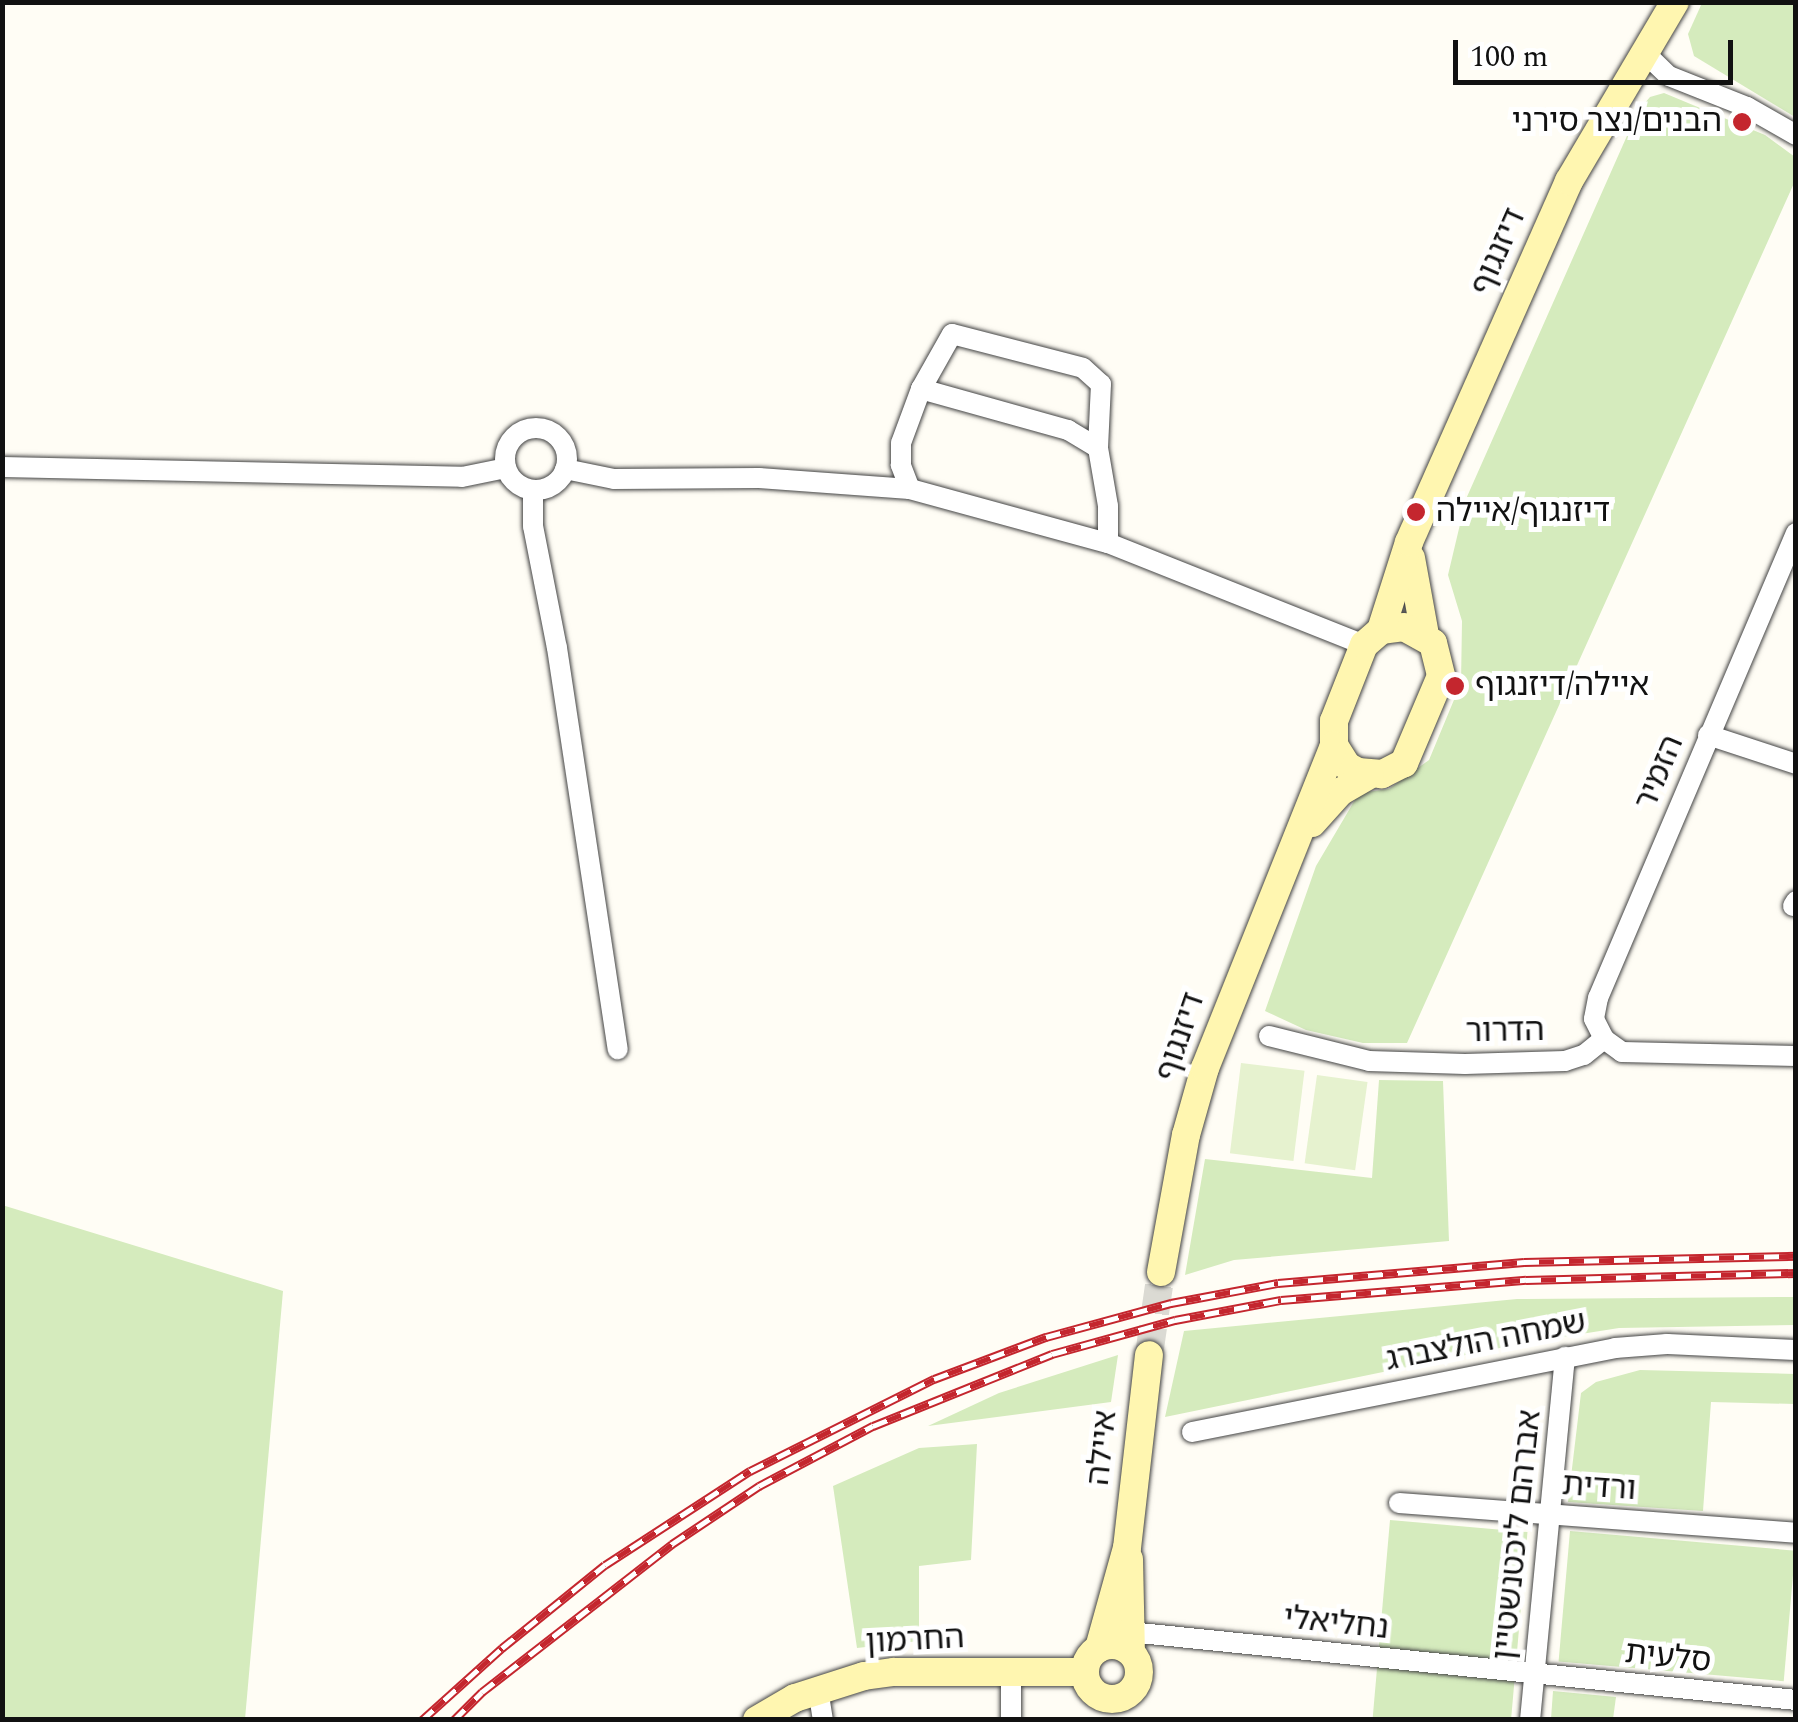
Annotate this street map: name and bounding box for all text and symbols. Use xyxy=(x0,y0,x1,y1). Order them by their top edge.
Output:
scale bar xyxy=(1458,20,1738,82)
text: 100 m xyxy=(1470,34,1548,80)
place label: הבנים/נצר סירני xyxy=(1512,103,1722,141)
marker: הבנים/נצר סירני xyxy=(1731,111,1753,133)
street label: דיזנגוף xyxy=(1463,203,1535,301)
place label: דיזנגוף/איילה xyxy=(1436,493,1610,531)
marker: דיזנגוף/איילה xyxy=(1405,501,1427,523)
place label: איילה/דיזנגוף xyxy=(1475,667,1649,705)
marker: איילה/דיזנגוף xyxy=(1444,675,1466,697)
street label: הזמיר xyxy=(1627,730,1693,816)
street label: דיזנגוף xyxy=(1148,988,1214,1086)
street label: הדרור xyxy=(1465,1012,1545,1052)
street label: שמחה הולצברג xyxy=(1383,1304,1589,1380)
street label: אברהם ליכטנשטיין xyxy=(1486,1408,1550,1662)
street label: איילה xyxy=(1080,1409,1126,1487)
street label: ורדית xyxy=(1561,1466,1637,1510)
street label: נחליאלי xyxy=(1281,1599,1391,1649)
street label: החרמון xyxy=(865,1619,965,1663)
street label: סלעית xyxy=(1623,1634,1713,1682)

